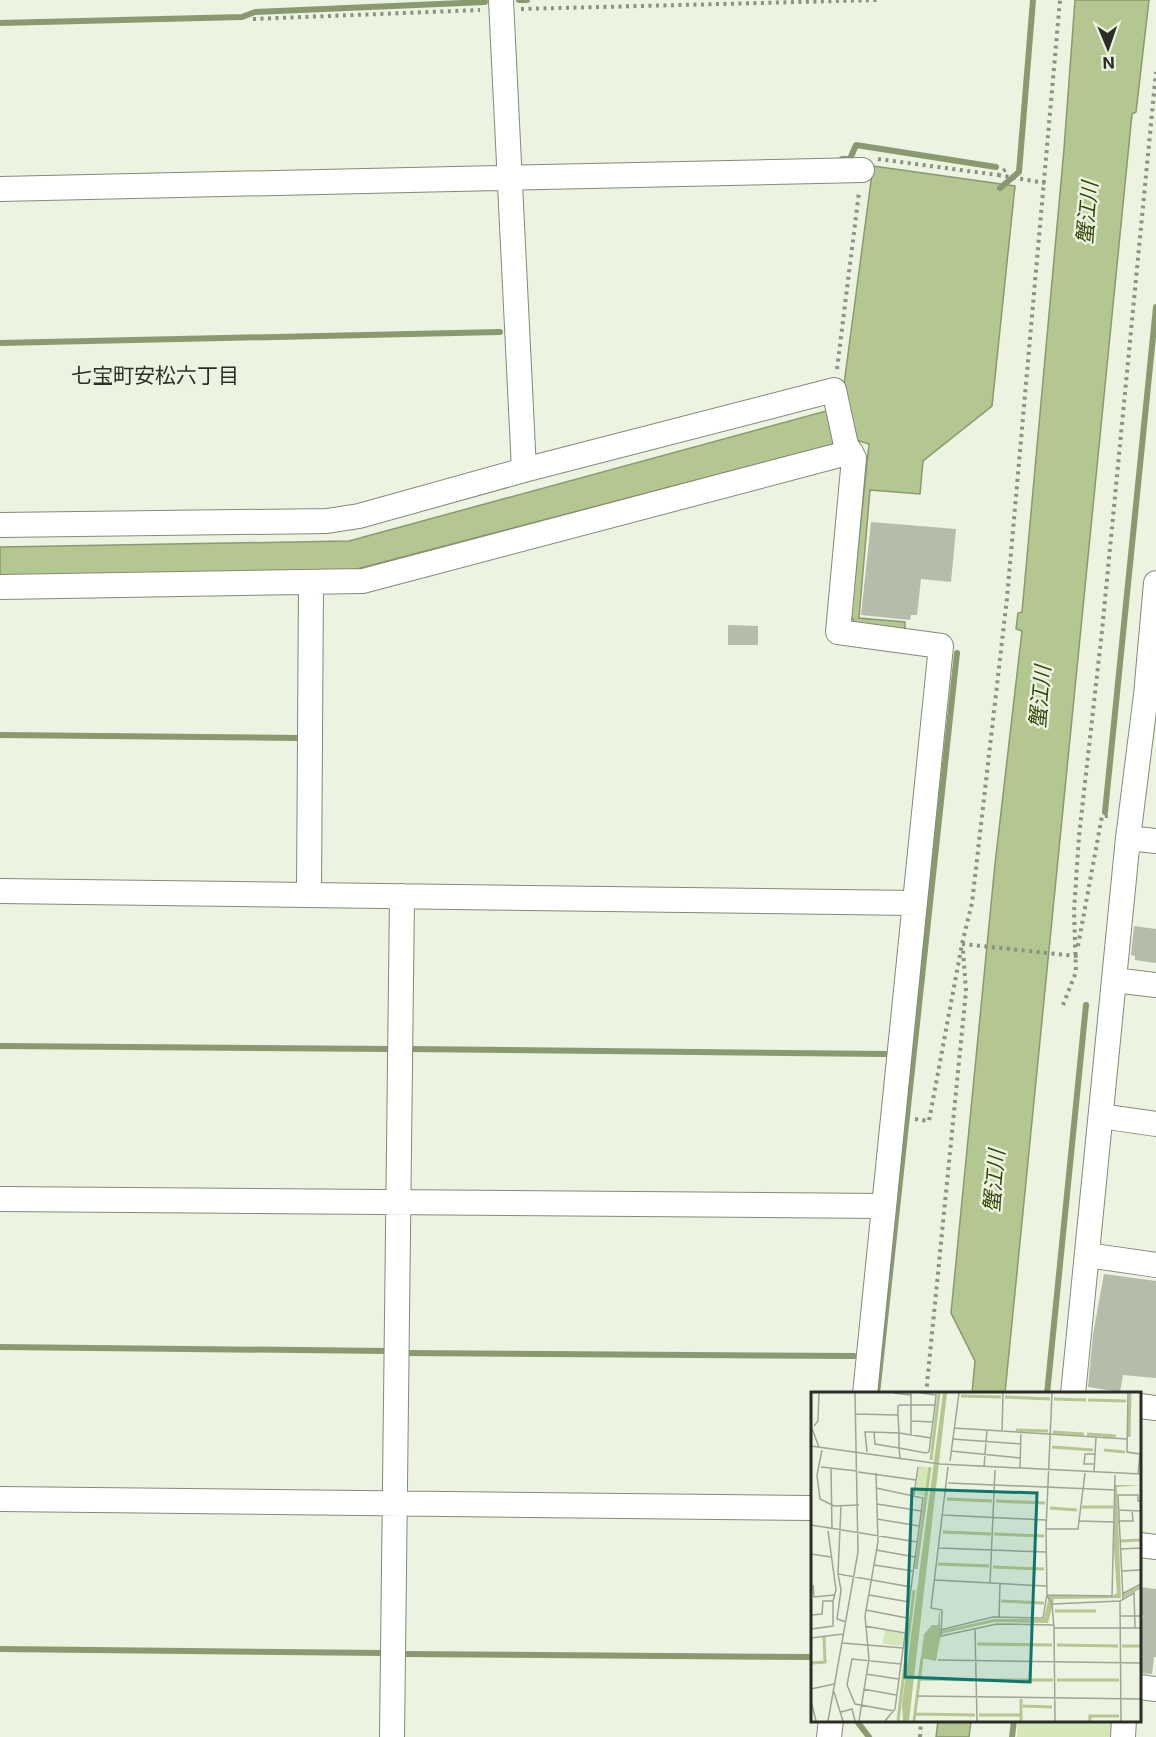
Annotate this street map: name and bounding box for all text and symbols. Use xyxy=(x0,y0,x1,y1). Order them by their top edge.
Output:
north arrow xyxy=(1078,18,1138,78)
text: N xyxy=(1102,53,1115,73)
water label: 蟹江川 xyxy=(1072,179,1102,245)
district label: 七宝町安松六丁目 xyxy=(71,363,239,388)
water label: 蟹江川 xyxy=(1025,663,1055,729)
water label: 蟹江川 xyxy=(979,1147,1009,1213)
inset map xyxy=(811,1392,1141,1722)

